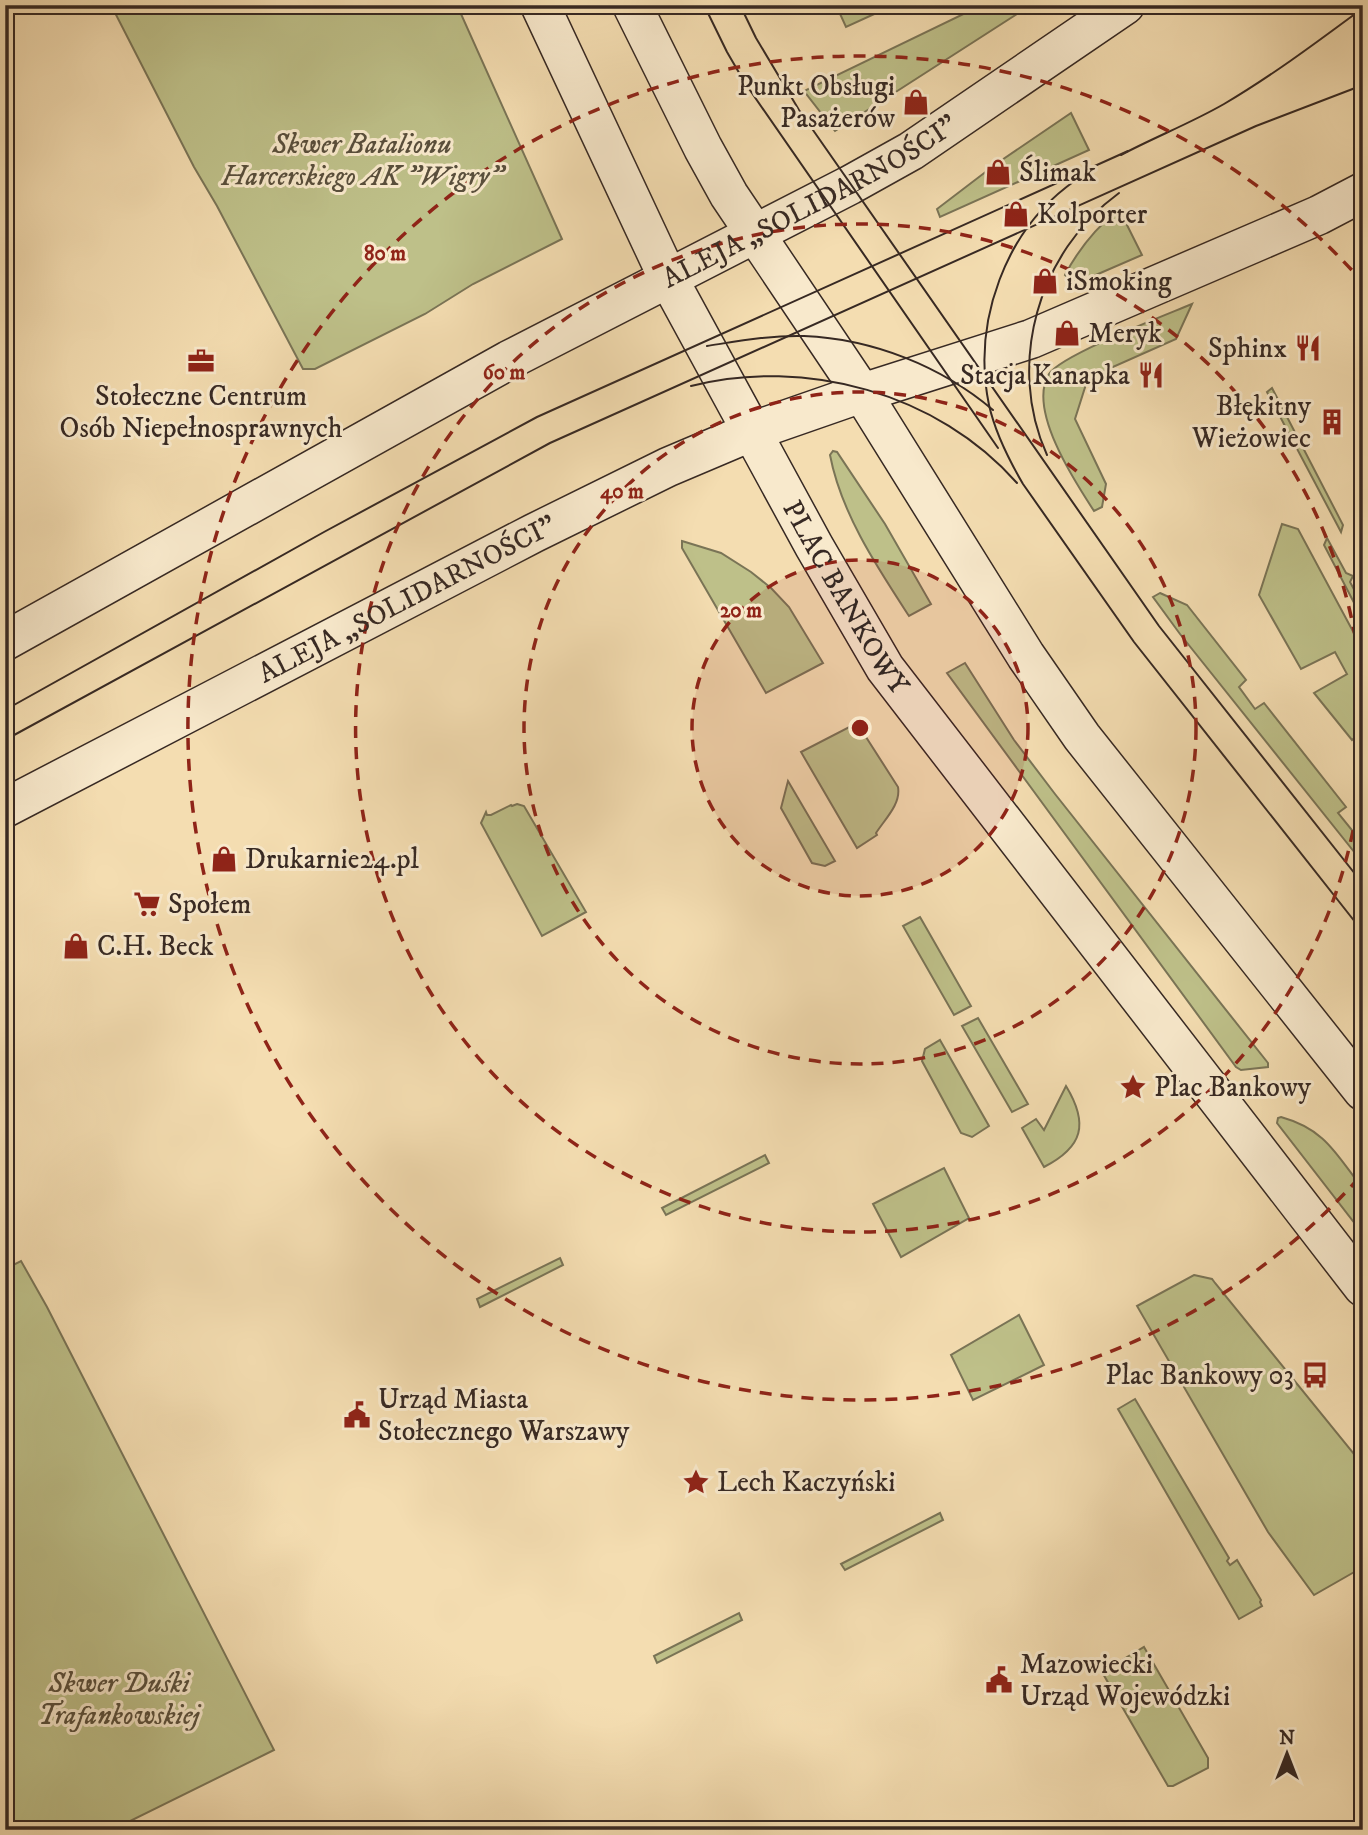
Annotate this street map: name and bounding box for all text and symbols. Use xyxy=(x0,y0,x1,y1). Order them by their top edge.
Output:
place label: Punkt Obsługi Pasażerów xyxy=(737,69,895,136)
shop icon: Punkt Obsługi Pasażerów xyxy=(901,87,931,117)
street label: ALEJA „SOLIDARNOŚCI” xyxy=(656,107,964,296)
park label: Skwer Batalionu Harcerskiego AK "Wigry" xyxy=(220,127,507,194)
place label: Ślimak xyxy=(1019,154,1096,190)
shop icon: Ślimak xyxy=(983,157,1013,187)
place label: Kolporter xyxy=(1037,197,1148,232)
shop icon: Kolporter xyxy=(1001,199,1031,229)
text: 80 m xyxy=(364,241,406,267)
place label: iSmoking xyxy=(1066,264,1172,299)
shop icon: iSmoking xyxy=(1030,266,1060,296)
place label: Meryk xyxy=(1088,316,1162,351)
shop icon: Meryk xyxy=(1052,318,1082,348)
place label: Sphinx xyxy=(1208,331,1287,366)
restaurant icon: Sphinx xyxy=(1293,333,1323,363)
office icon: Stołeczne Centrum Osób Niepełnosprawnych xyxy=(186,346,216,376)
place label: Stacja Kanapka xyxy=(960,358,1130,393)
text: 60 m xyxy=(483,360,525,386)
restaurant icon: Stacja Kanapka xyxy=(1136,360,1166,390)
place label: Stołeczne Centrum Osób Niepełnosprawnych xyxy=(60,379,343,446)
place label: Błękitny Wieżowiec xyxy=(1191,389,1312,456)
building icon: Błękitny Wieżowiec xyxy=(1317,407,1347,437)
text: 40 m xyxy=(600,479,644,505)
street label: PLAC BANKOWY xyxy=(775,494,917,702)
street label: ALEJA „SOLIDARNOŚCI” xyxy=(252,507,562,691)
text: 20 m xyxy=(720,598,762,624)
centre of rings xyxy=(848,716,872,740)
place label: Drukarnie24.pl xyxy=(245,842,420,877)
shop icon: Drukarnie24.pl xyxy=(209,844,239,874)
place label: Społem xyxy=(168,887,251,922)
supermarket icon: Społem xyxy=(132,889,162,919)
place label: C.H. Beck xyxy=(97,929,214,964)
shop icon: C.H. Beck xyxy=(61,931,91,961)
place label: Plac Bankowy xyxy=(1154,1070,1312,1105)
place icon: Plac Bankowy xyxy=(1118,1072,1148,1102)
place label: Plac Bankowy 03 xyxy=(1105,1358,1294,1393)
bus stop icon: Plac Bankowy 03 xyxy=(1300,1360,1330,1390)
place label: Urząd Miasta Stołecznego Warszawy xyxy=(378,1382,630,1449)
public building icon: Urząd Miasta Stołecznego Warszawy xyxy=(342,1400,372,1430)
place label: Lech Kaczyński xyxy=(717,1465,896,1500)
place icon: Lech Kaczyński xyxy=(681,1467,711,1497)
place label: Mazowiecki Urząd Wojewódzki xyxy=(1020,1647,1230,1714)
public building icon: Mazowiecki Urząd Wojewódzki xyxy=(984,1665,1014,1695)
park label: Skwer Duśki Trafankowskiej xyxy=(38,1666,201,1733)
north arrow xyxy=(1252,1720,1322,1790)
text: N xyxy=(1279,1727,1295,1750)

